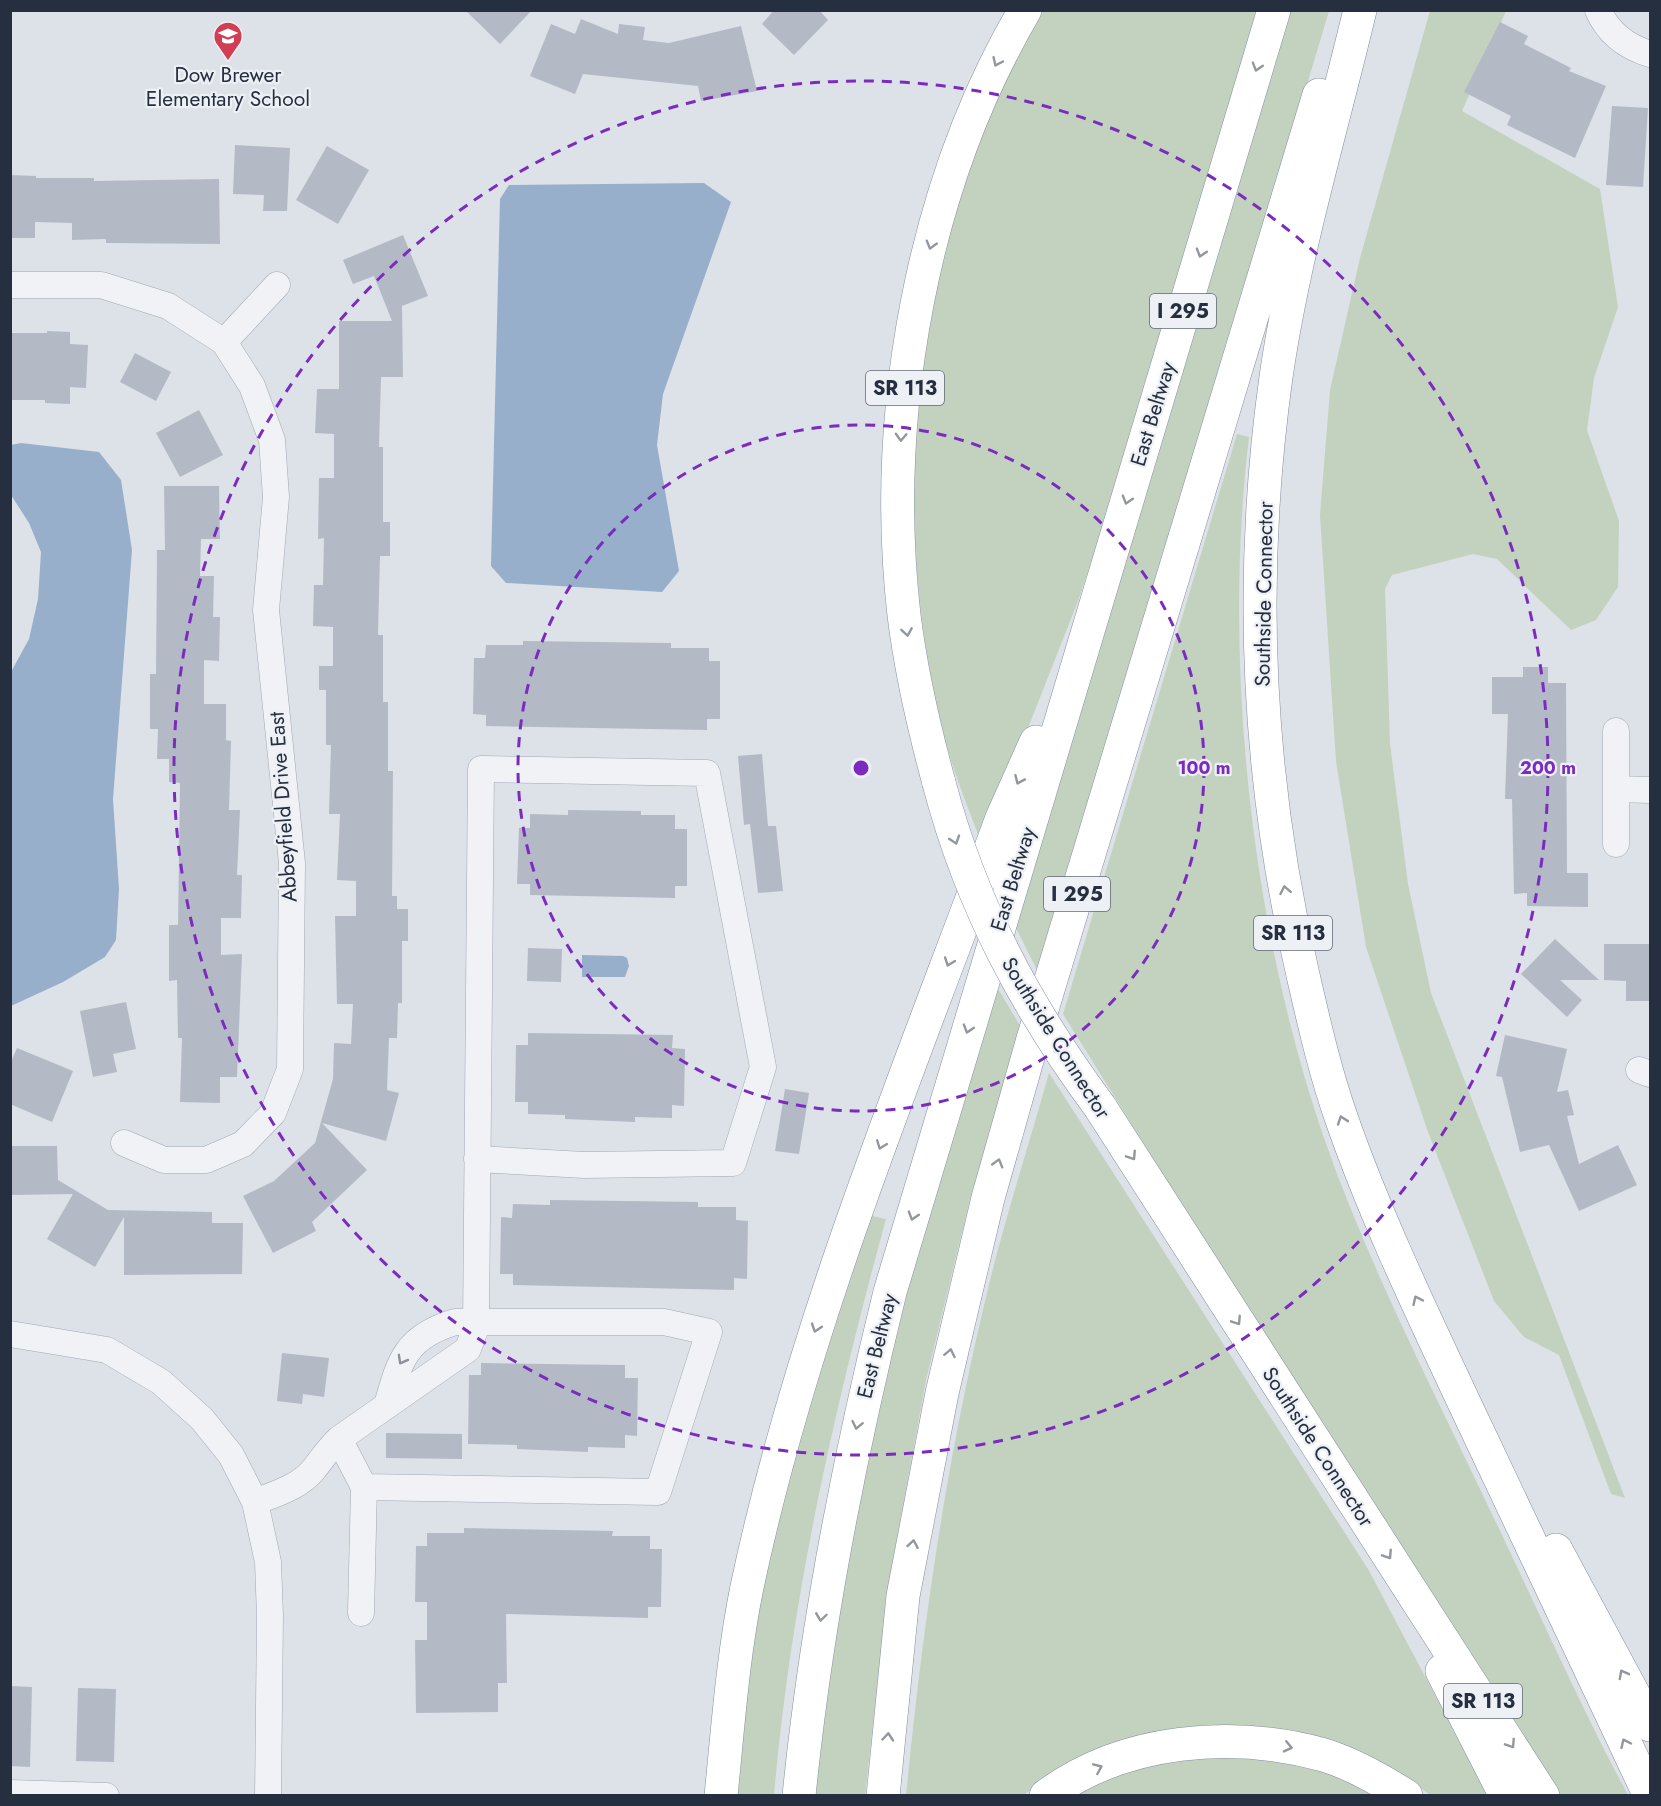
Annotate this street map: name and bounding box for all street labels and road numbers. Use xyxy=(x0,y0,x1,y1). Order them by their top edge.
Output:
road number: I 295 xyxy=(1150,294,1216,328)
street label: East Beltway xyxy=(1123,358,1183,470)
road number: SR 113 xyxy=(866,371,944,405)
street label: Southside Connector xyxy=(1247,500,1281,687)
street label: Abbeyfield Drive East xyxy=(261,711,305,903)
street label: East Beltway xyxy=(983,823,1043,935)
road number: I 295 xyxy=(1044,877,1110,911)
road number: SR 113 xyxy=(1254,916,1332,950)
street label: Southside Connector xyxy=(994,951,1118,1125)
street label: East Beltway xyxy=(849,1290,905,1402)
street label: Southside Connector xyxy=(1255,1361,1382,1534)
road number: SR 113 xyxy=(1444,1684,1522,1718)

